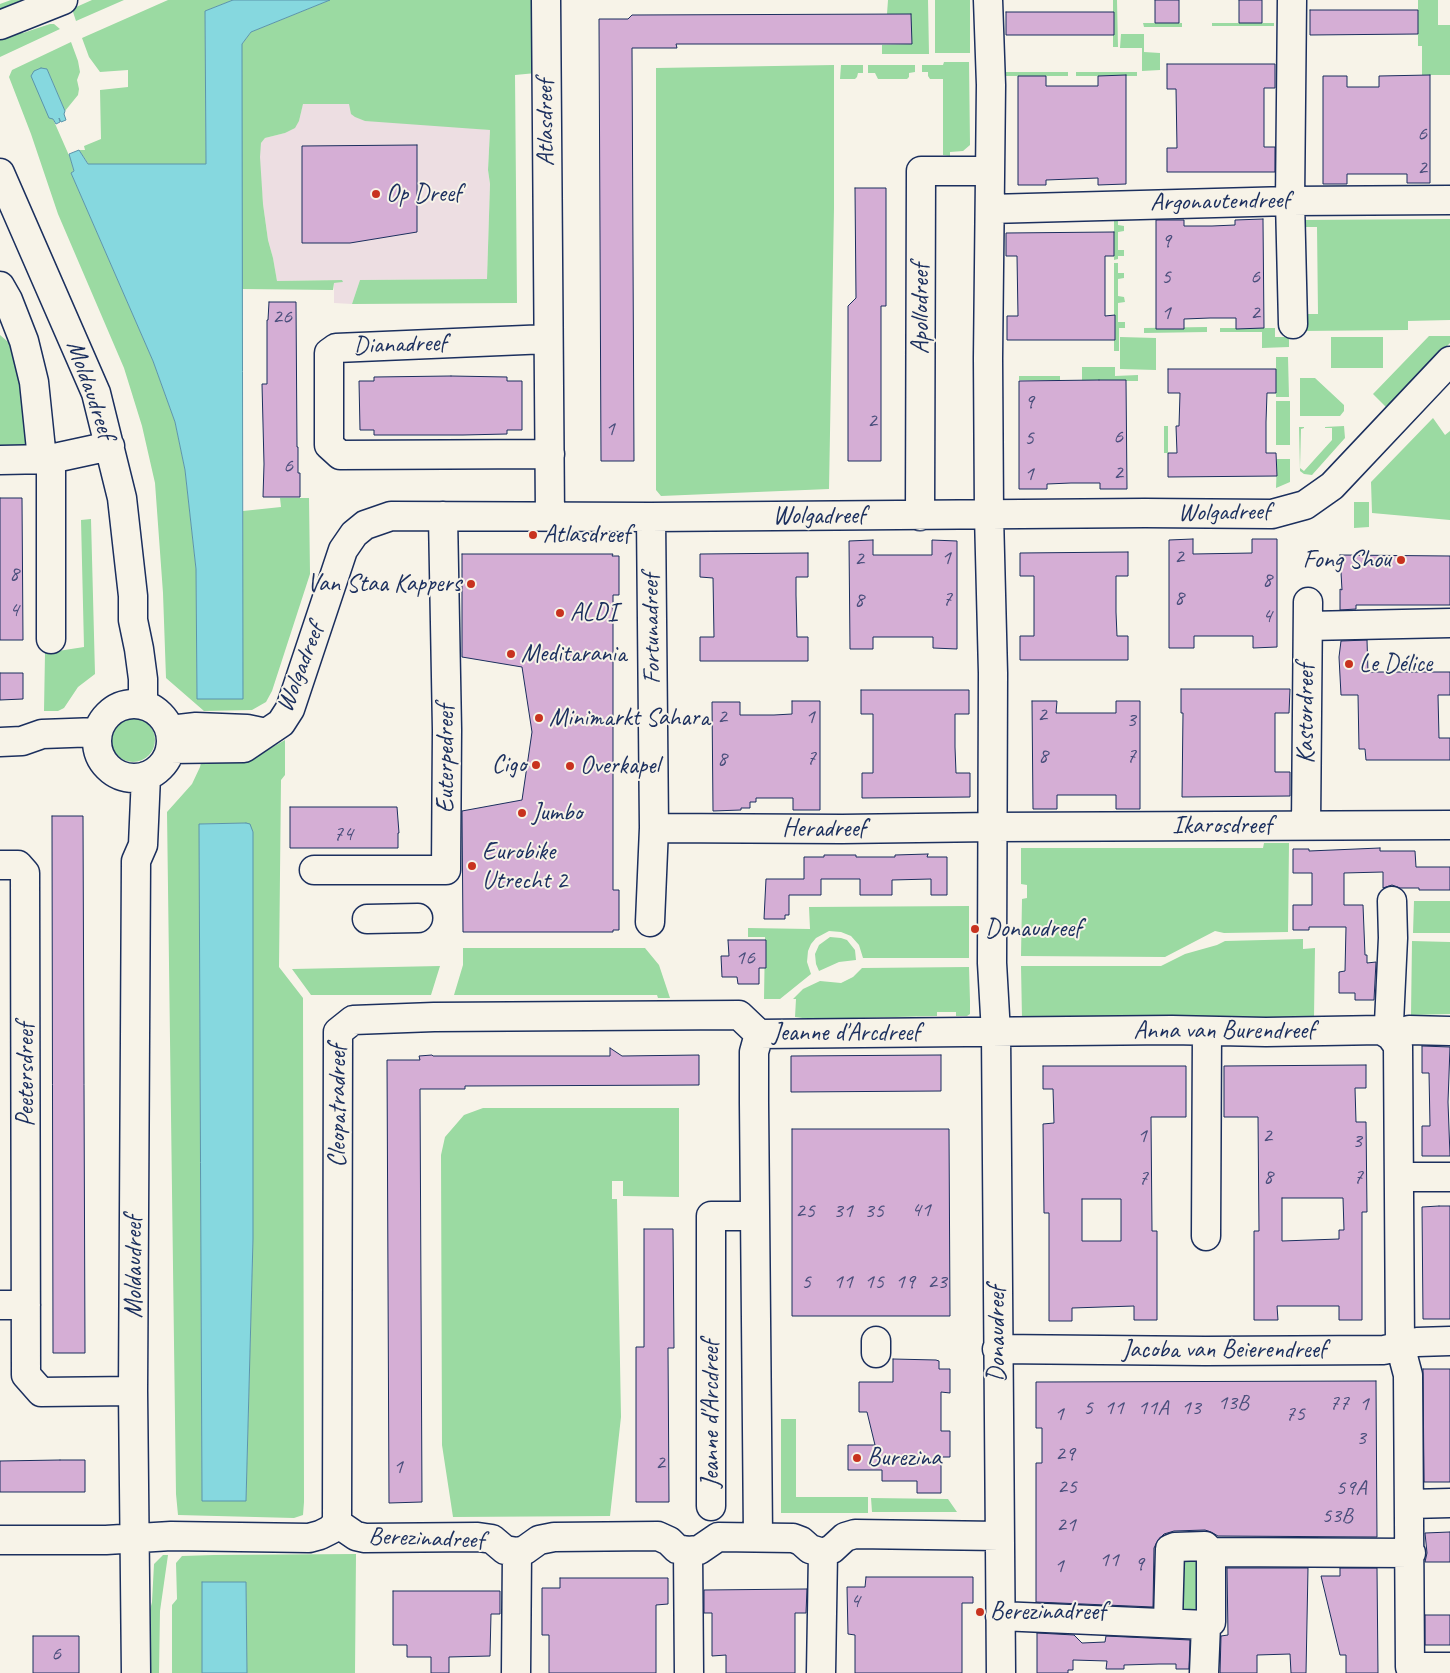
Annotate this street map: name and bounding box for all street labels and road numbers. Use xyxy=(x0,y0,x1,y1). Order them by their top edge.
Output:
street label: Atlasdreef xyxy=(530,79,562,167)
street label: Argonautendreef xyxy=(1150,186,1290,218)
street label: Apollodreef xyxy=(906,264,936,354)
street label: Dianadreef xyxy=(353,328,447,362)
street label: Moldaudreef xyxy=(59,337,121,443)
street label: Wolgadreef xyxy=(1178,497,1270,529)
street label: Wolgadreef xyxy=(773,501,865,531)
street label: Fortunadreef xyxy=(636,574,668,684)
street label: Wolgadreef xyxy=(270,620,332,716)
street label: Kastordreef xyxy=(1291,664,1321,764)
street label: Euterpedreef xyxy=(431,705,461,813)
street label: Ikarosdreef xyxy=(1172,811,1272,841)
street label: Heradreef xyxy=(782,814,866,844)
street label: Anna van Burendreef xyxy=(1134,1016,1314,1046)
street label: Jeanne d'Arcdreef xyxy=(772,1018,920,1048)
street label: Peetersdreef xyxy=(11,1023,41,1127)
street label: Cleopatradreef xyxy=(323,1044,353,1168)
street label: Moldaudreef xyxy=(119,1216,149,1318)
street label: Donaudreef xyxy=(982,1286,1012,1382)
street label: Jacoba van Beierendreef xyxy=(1122,1335,1326,1365)
street label: Jeanne d'Arcdreef xyxy=(696,1340,726,1488)
street label: Berezinadreef xyxy=(368,1522,484,1556)

